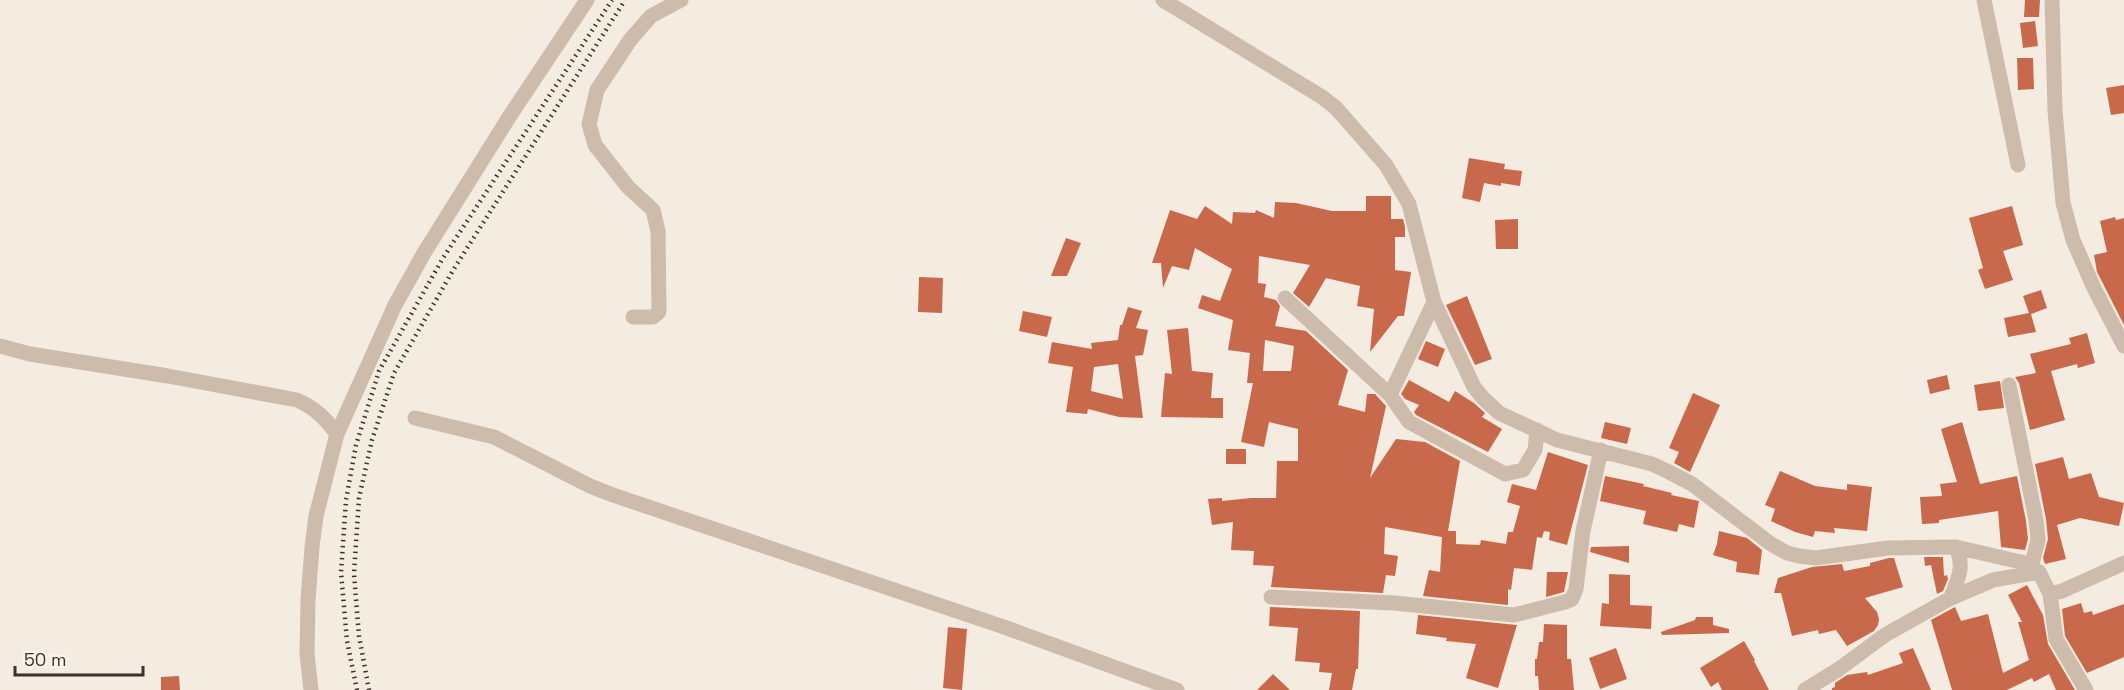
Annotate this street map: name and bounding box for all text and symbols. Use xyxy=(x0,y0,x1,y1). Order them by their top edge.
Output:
scale bar xyxy=(15,639,142,677)
text: 50 m xyxy=(24,648,66,671)

